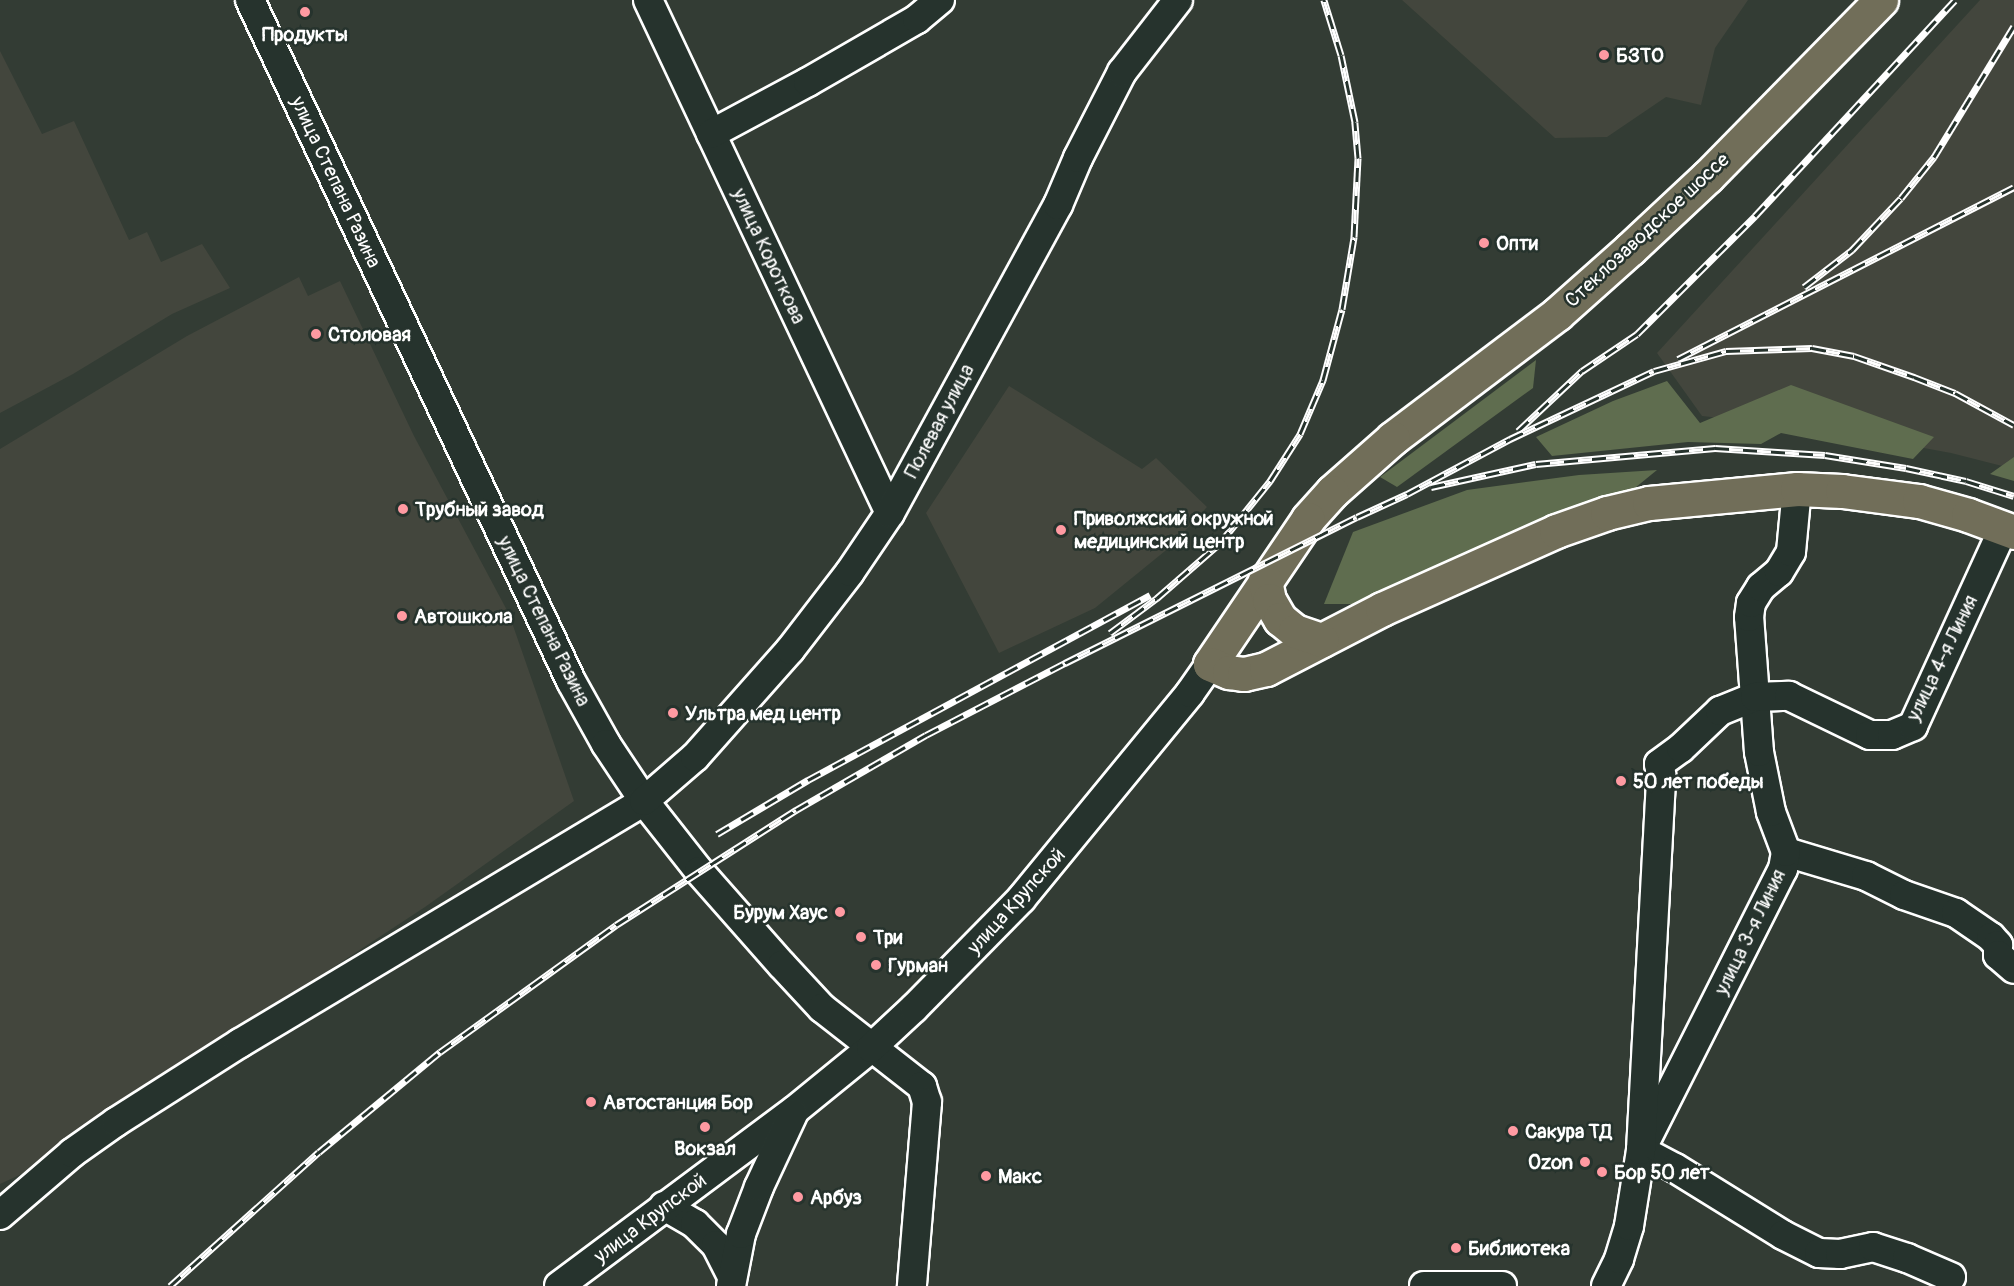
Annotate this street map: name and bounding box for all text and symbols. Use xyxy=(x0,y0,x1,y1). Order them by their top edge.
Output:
marker: Продукты xyxy=(298,5,312,19)
place label: Продукты xyxy=(262,22,348,46)
place label: БЗТО xyxy=(1616,43,1664,67)
marker: БЗТО xyxy=(1597,48,1611,62)
street label: улица Степана Разина xyxy=(286,92,386,272)
street label: Стеклозаводское шоссе xyxy=(1560,148,1734,312)
street label: улица Короткова xyxy=(727,184,811,328)
place label: Опти xyxy=(1496,231,1538,255)
marker: Опти xyxy=(1477,236,1491,250)
place label: Столовая xyxy=(328,322,411,346)
marker: Столовая xyxy=(309,327,323,341)
street label: Полевая улица xyxy=(899,360,979,482)
place label: Трубный завод xyxy=(415,497,544,521)
marker: Трубный завод xyxy=(396,502,410,516)
place label: Приволжский окружной медицинский центр xyxy=(1074,506,1274,553)
marker: Приволжский окружной медицинский центр xyxy=(1052,521,1070,539)
street label: улица Степана Разина xyxy=(492,532,596,710)
street label: улица 4-я Линия xyxy=(1901,591,1983,725)
place label: Автошкола xyxy=(414,604,513,628)
marker: Автошкола xyxy=(395,609,409,623)
place label: Ультра мед центр xyxy=(685,701,841,725)
marker: Ультра мед центр xyxy=(666,706,680,720)
place label: 50 лет победы xyxy=(1633,769,1764,793)
marker: 50 лет победы xyxy=(1614,774,1628,788)
street label: улица Крупской xyxy=(962,843,1070,959)
street label: улица 3-я Линия xyxy=(1709,865,1791,999)
place label: Бурум Хаус xyxy=(733,900,828,924)
marker: Бурум Хаус xyxy=(833,905,847,919)
place label: Три xyxy=(873,925,902,949)
marker: Три xyxy=(854,930,868,944)
place label: Гурман xyxy=(888,953,948,977)
marker: Гурман xyxy=(869,958,883,972)
place label: Автостанция Бор xyxy=(603,1090,753,1114)
marker: Автостанция Бор xyxy=(584,1095,598,1109)
place label: Сакура ТД xyxy=(1525,1119,1612,1143)
marker: Вокзал xyxy=(698,1120,712,1134)
marker: Сакура ТД xyxy=(1506,1124,1520,1138)
place label: Вокзал xyxy=(674,1136,736,1160)
place label: Ozon xyxy=(1528,1150,1573,1174)
marker: Ozon xyxy=(1578,1155,1592,1169)
place label: Бор 50 лет xyxy=(1614,1160,1710,1184)
place label: Макс xyxy=(998,1164,1042,1188)
marker: Бор 50 лет xyxy=(1595,1165,1609,1179)
street label: улица Крупской xyxy=(589,1168,711,1268)
marker: Макс xyxy=(979,1169,993,1183)
place label: Арбуз xyxy=(810,1185,862,1209)
marker: Арбуз xyxy=(791,1190,805,1204)
place label: Библиотека xyxy=(1468,1236,1570,1260)
marker: Библиотека xyxy=(1449,1241,1463,1255)

